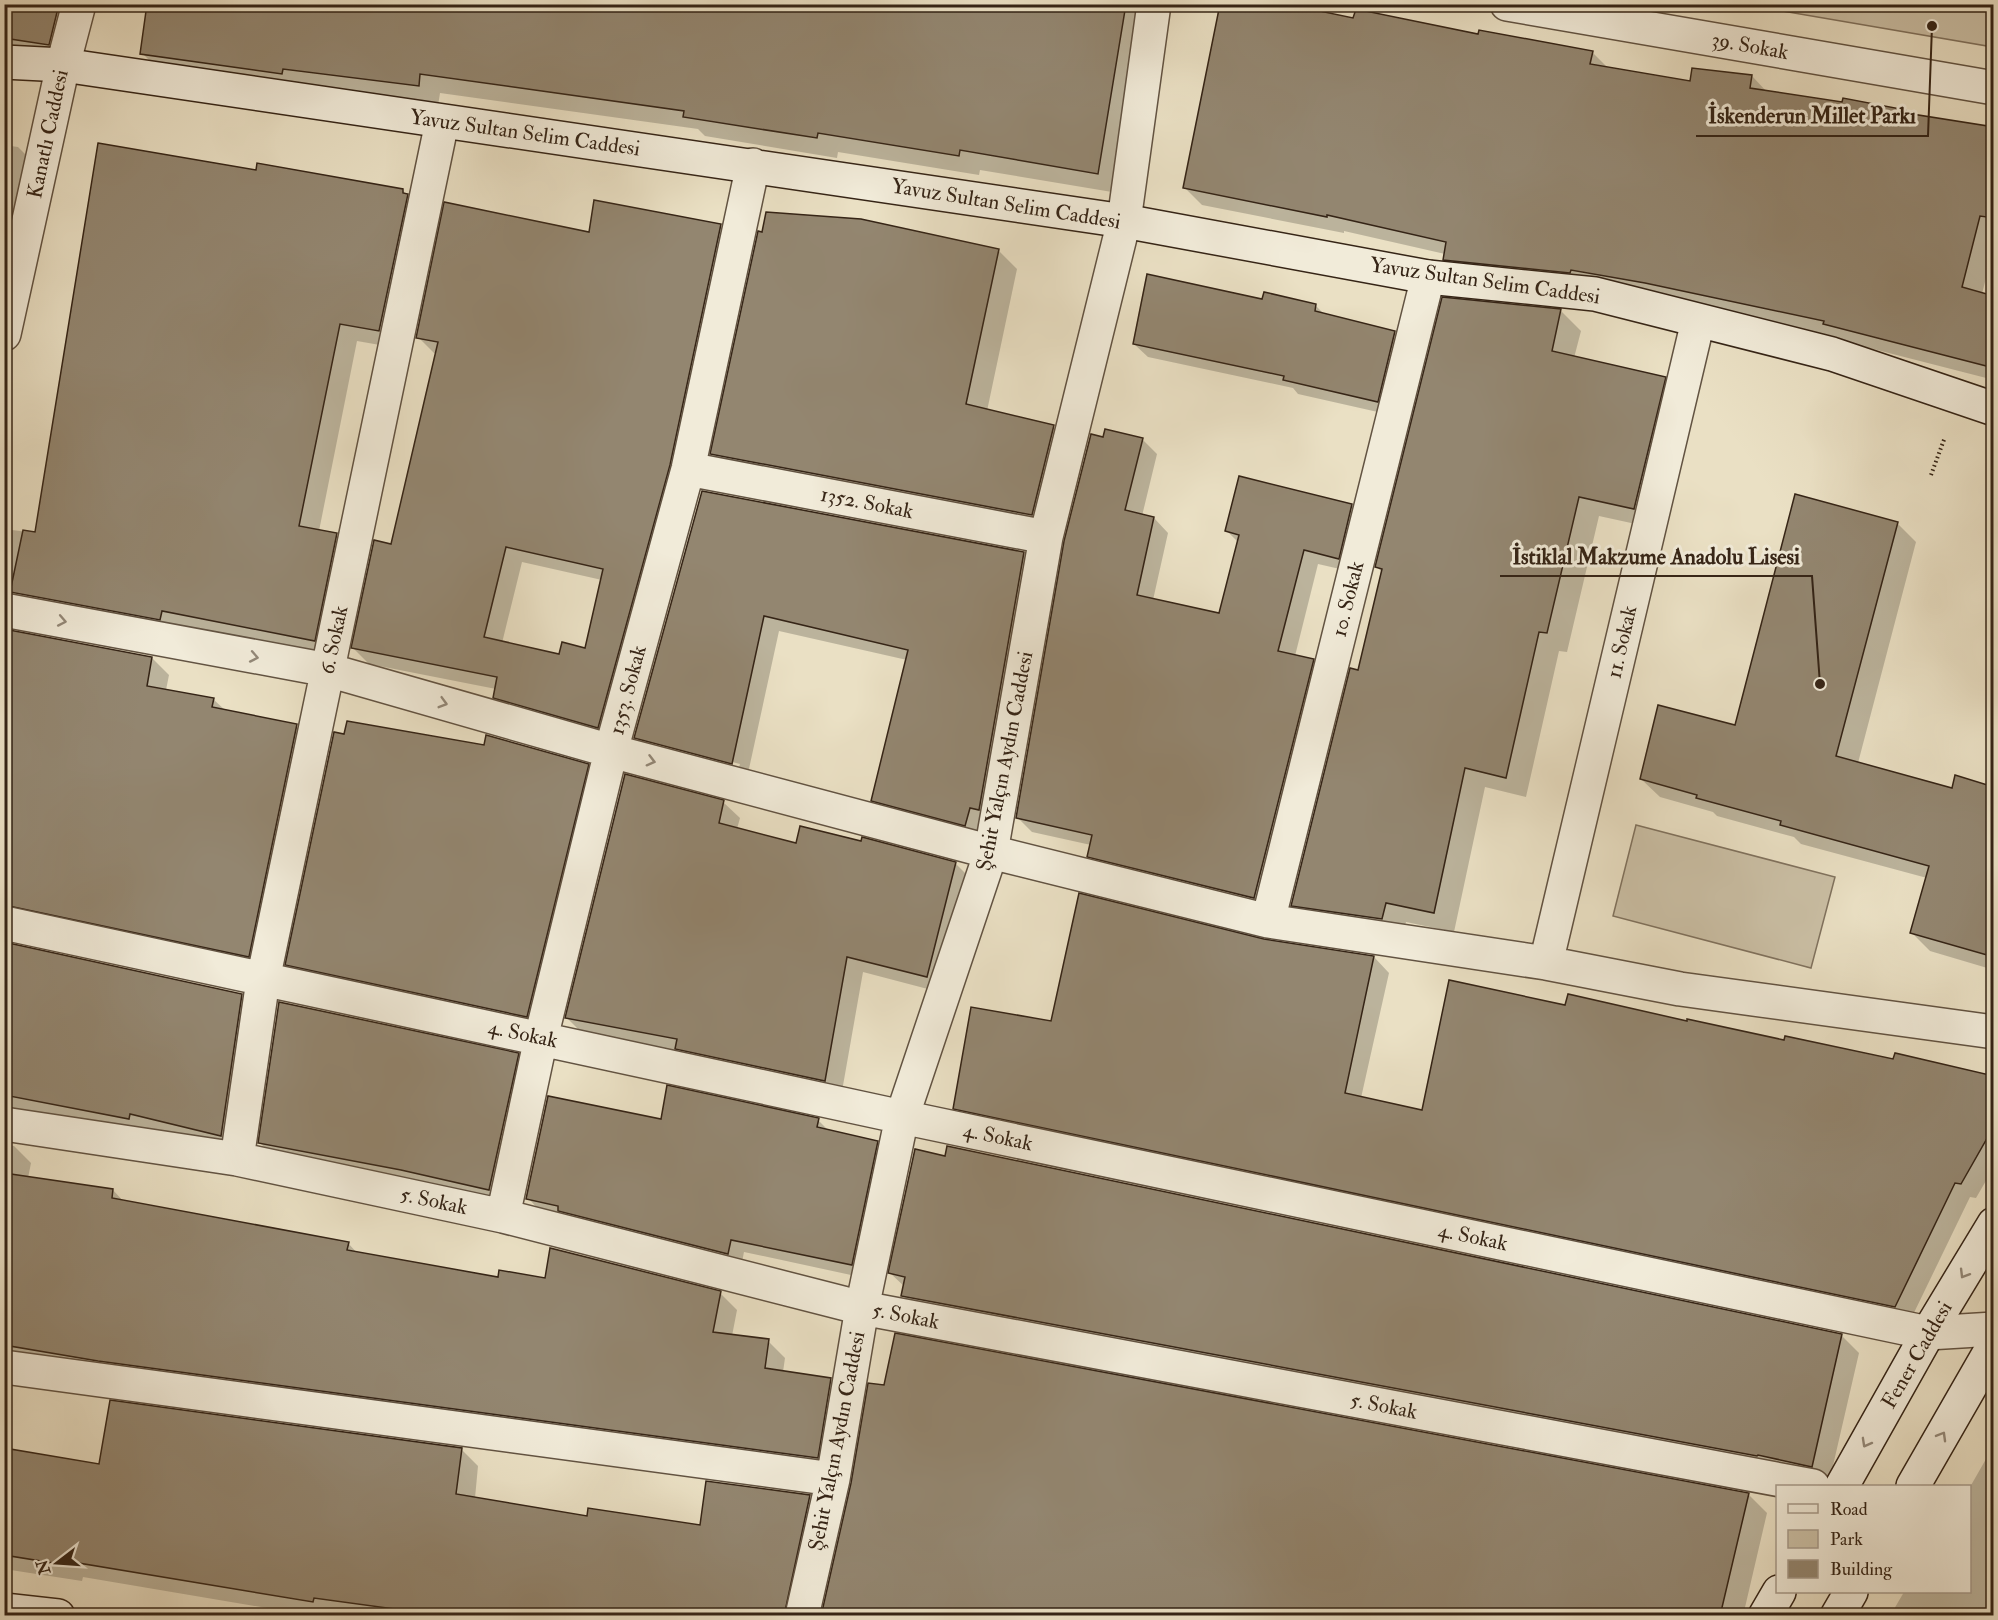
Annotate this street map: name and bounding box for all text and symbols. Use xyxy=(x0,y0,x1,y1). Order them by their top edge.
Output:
street label: 39. Sokak xyxy=(1709,26,1791,66)
street label: Kanatlı Caddesi xyxy=(21,67,75,201)
callout: İskenderun Millet Parkı xyxy=(1696,96,1928,136)
text: İskenderun Millet Parkı xyxy=(1708,101,1916,130)
street label: Yavuz Sultan Selim Caddesi xyxy=(408,103,642,163)
street label: Yavuz Sultan Selim Caddesi xyxy=(889,173,1123,236)
street label: Yavuz Sultan Selim Caddesi xyxy=(1368,251,1602,311)
street label: 1352. Sokak xyxy=(818,481,916,525)
callout: İstiklal Makzume Anadolu Lisesi xyxy=(1500,536,1812,576)
text: İstiklal Makzume Anadolu Lisesi xyxy=(1512,542,1800,571)
street label: 10. Sokak xyxy=(1326,558,1370,640)
street label: 6. Sokak xyxy=(314,603,354,677)
street label: 11. Sokak xyxy=(1601,603,1643,681)
one-way arrow xyxy=(57,614,67,627)
street label: 1353. Sokak xyxy=(603,642,653,738)
street label: Şehit Yalçın Aydın Caddesi xyxy=(970,648,1040,873)
one-way arrow xyxy=(248,650,258,663)
one-way arrow xyxy=(437,696,448,708)
one-way arrow xyxy=(646,754,656,767)
street label: 4. Sokak xyxy=(486,1013,560,1055)
street label: 4. Sokak xyxy=(961,1116,1035,1158)
street label: 5. Sokak xyxy=(398,1181,470,1221)
street label: 4. Sokak xyxy=(1436,1216,1510,1258)
one-way arrow xyxy=(1959,1268,1971,1278)
street label: 5. Sokak xyxy=(870,1296,942,1336)
street label: Fener Caddesi xyxy=(1875,1296,1959,1413)
street label: Şehit Yalçın Aydın Caddesi xyxy=(802,1328,872,1553)
street label: 5. Sokak xyxy=(1348,1386,1420,1426)
one-way arrow xyxy=(1934,1432,1946,1442)
one-way arrow xyxy=(1862,1437,1874,1447)
legend xyxy=(1776,1485,1971,1593)
text: Road xyxy=(1830,1498,1868,1521)
text: Park xyxy=(1830,1528,1863,1551)
north arrow xyxy=(27,1533,87,1593)
text: N xyxy=(32,1557,56,1578)
text: Building xyxy=(1830,1558,1893,1581)

